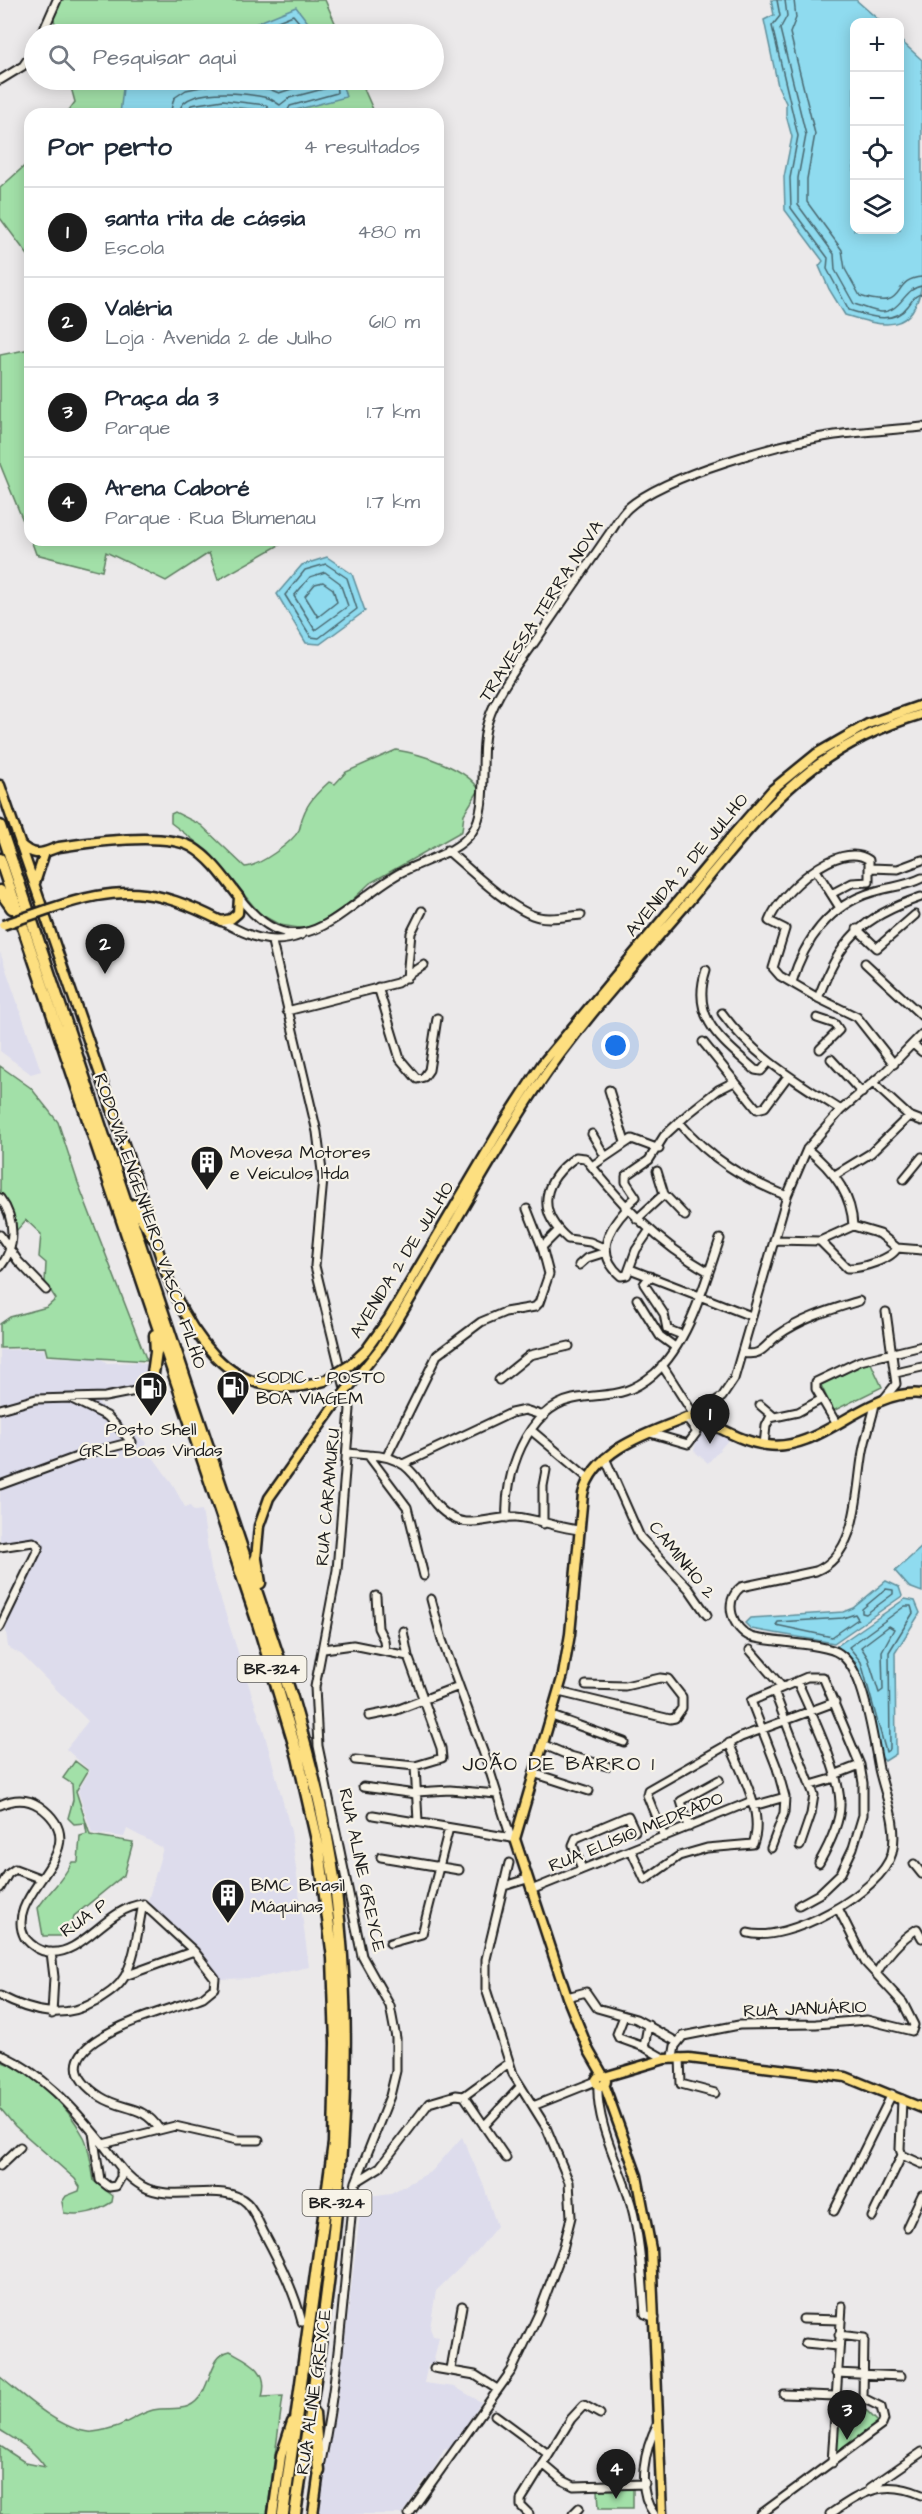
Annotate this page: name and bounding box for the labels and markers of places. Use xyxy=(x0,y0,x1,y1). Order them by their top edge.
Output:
pin: 2 xyxy=(86,924,124,974)
place label: Movesa Motores e Veículos ltda xyxy=(230,1140,371,1186)
building icon: Movesa Motores e Veículos ltda xyxy=(189,1144,225,1191)
place label: SODIC - POSTO BOA VIAGEM xyxy=(256,1365,385,1411)
fuel station icon: SODIC - POSTO BOA VIAGEM xyxy=(215,1369,251,1416)
fuel station icon: Posto Shell GRL Boas Vindas xyxy=(133,1370,169,1417)
pin: 1 xyxy=(690,1394,730,1444)
place label: Posto Shell GRL Boas Vindas xyxy=(79,1417,223,1463)
place label: BMC Brasil Máquinas xyxy=(251,1873,345,1919)
building icon: BMC Brasil Máquinas xyxy=(210,1877,246,1924)
pin: 3 xyxy=(828,2390,866,2440)
pin: 4 xyxy=(596,2450,636,2499)

